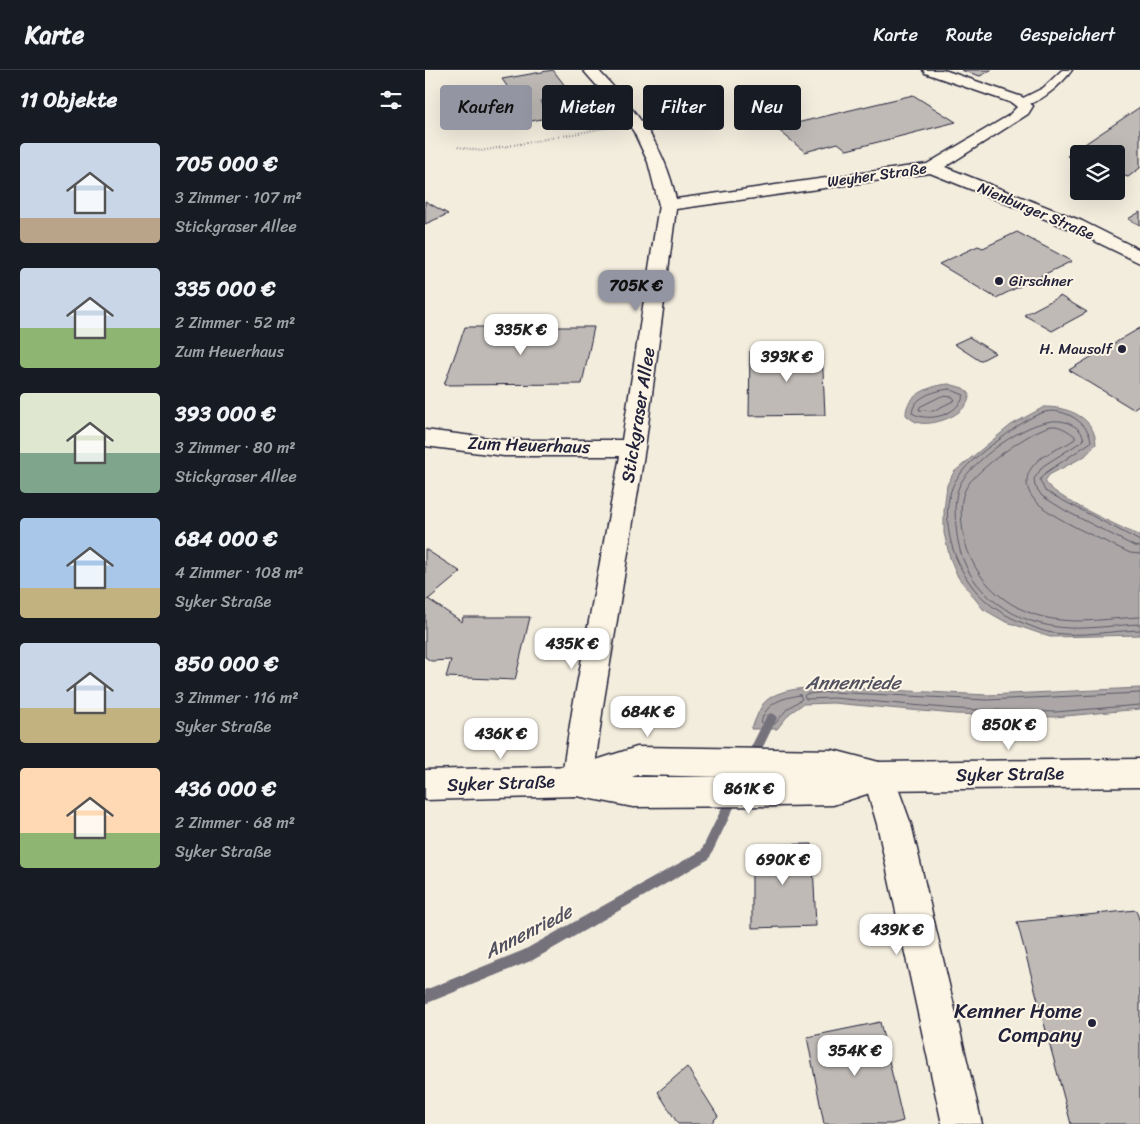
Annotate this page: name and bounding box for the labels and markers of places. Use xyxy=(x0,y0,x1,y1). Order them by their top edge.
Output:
place label: Girschner xyxy=(1009,268,1074,294)
pin: 705K € xyxy=(595,270,677,312)
marker: Girschner xyxy=(993,275,1005,287)
pin: 335K € xyxy=(480,314,562,356)
place label: H. Mausolf xyxy=(1039,336,1113,362)
pin: 393K € xyxy=(746,340,828,383)
marker: H. Mausolf xyxy=(1116,343,1128,355)
pin: 435K € xyxy=(531,628,613,670)
pin: 684K € xyxy=(607,696,689,738)
pin: 850K € xyxy=(968,708,1050,751)
pin: 436K € xyxy=(460,718,542,760)
pin: 861K € xyxy=(708,772,790,815)
pin: 690K € xyxy=(742,844,824,886)
pin: 439K € xyxy=(856,914,938,956)
place label: Kemner Home Company xyxy=(954,992,1082,1054)
marker: Kemner Home Company xyxy=(1086,1017,1098,1029)
pin: 354K € xyxy=(814,1034,896,1077)

